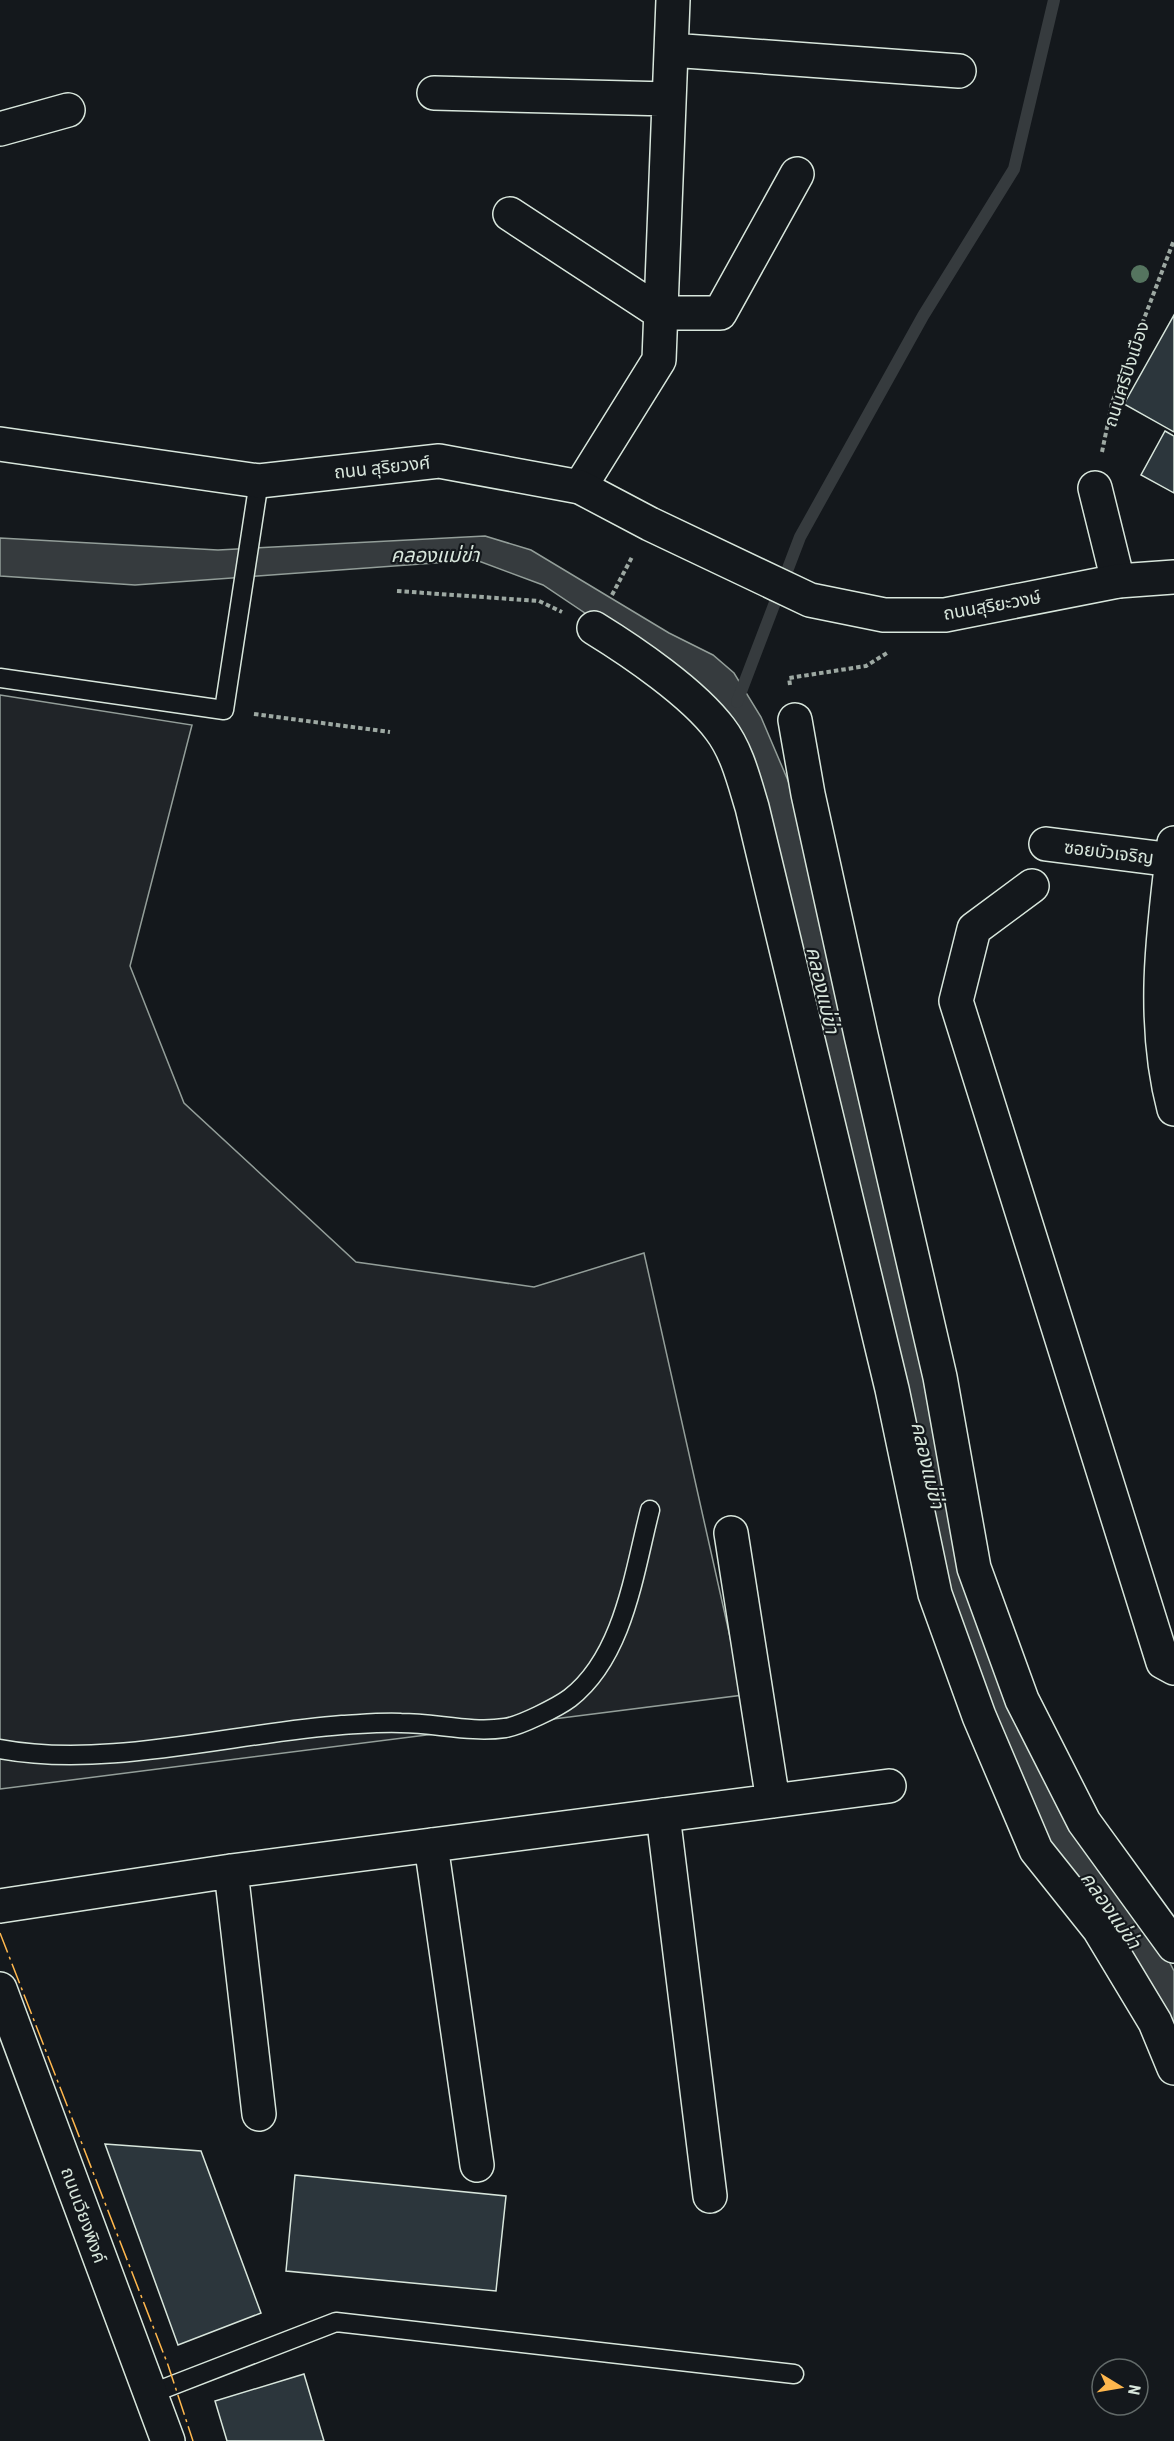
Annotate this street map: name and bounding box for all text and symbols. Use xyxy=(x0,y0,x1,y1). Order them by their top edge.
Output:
street label: ถนนศรีปิงเมือง xyxy=(1099,318,1153,430)
street label: ถนน สุริยวงศ์ xyxy=(333,452,431,483)
water label: คลองแม่ข่า xyxy=(391,543,480,567)
street label: ถนนสุริยะวงษ์ xyxy=(942,586,1043,625)
street label: ซอยบัวเจริญ xyxy=(1063,836,1155,868)
water label: คลองแม่ข่า xyxy=(801,944,845,1037)
water label: คลองแม่ข่า xyxy=(906,1419,950,1512)
water label: คลองแม่ข่า xyxy=(1076,1867,1147,1954)
street label: ถนนเวียงพิงค์ xyxy=(57,2164,111,2266)
north arrow xyxy=(1090,2357,1150,2417)
text: N xyxy=(1124,2383,1144,2396)

